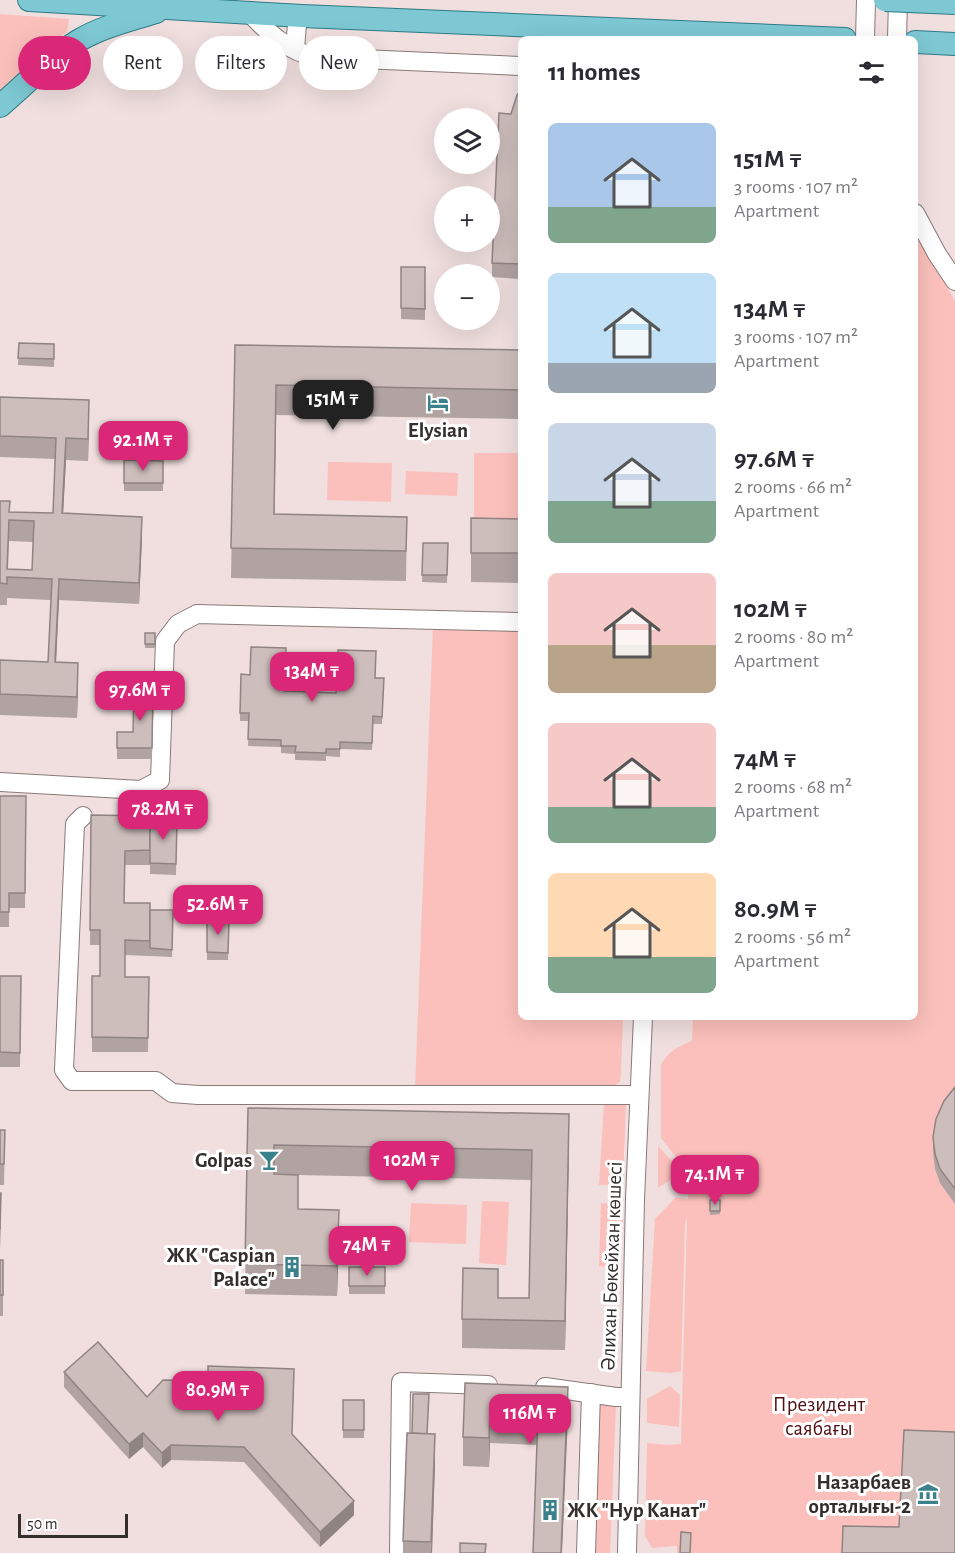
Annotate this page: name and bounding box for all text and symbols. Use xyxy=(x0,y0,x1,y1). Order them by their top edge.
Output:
chip: Buy xyxy=(18,36,91,90)
chip: Rent xyxy=(103,36,183,90)
chip: Filters xyxy=(195,36,287,90)
chip: New xyxy=(299,36,379,90)
icon: filters xyxy=(855,56,888,89)
text: 11 homes xyxy=(548,59,640,85)
map controls xyxy=(434,108,500,330)
button: layers xyxy=(434,108,500,174)
text: 151M ₸ xyxy=(734,146,803,172)
icon: home xyxy=(596,147,668,219)
text: 3 rooms · 107 m² xyxy=(734,177,858,197)
button: + xyxy=(434,186,500,252)
text: Apartment xyxy=(734,201,819,221)
button: − xyxy=(434,264,500,330)
text: 134M ₸ xyxy=(734,296,806,322)
icon: home xyxy=(596,297,668,369)
text: 3 rooms · 107 m² xyxy=(734,327,858,347)
text: Apartment xyxy=(734,351,819,371)
pin: 151M ₸ xyxy=(284,380,382,431)
text: 151M ₸ xyxy=(307,389,359,409)
hotel icon: Elysian xyxy=(426,391,450,415)
place label: Elysian xyxy=(408,420,468,441)
pin: 92.1M ₸ xyxy=(88,421,198,472)
text: 92.1M ₸ xyxy=(113,430,173,450)
text: 97.6M ₸ xyxy=(734,446,815,472)
icon: home xyxy=(596,447,668,519)
text: 2 rooms · 66 m² xyxy=(734,477,852,497)
text: Apartment xyxy=(734,501,819,521)
text: 102M ₸ xyxy=(734,596,808,622)
icon: home xyxy=(596,597,668,669)
text: 2 rooms · 80 m² xyxy=(734,627,853,647)
text: Apartment xyxy=(734,651,819,671)
pin: 134M ₸ xyxy=(263,652,361,703)
text: 134M ₸ xyxy=(284,661,340,681)
pin: 97.6M ₸ xyxy=(85,671,195,722)
text: 97.6M ₸ xyxy=(109,680,171,700)
text: 74M ₸ xyxy=(734,746,797,772)
icon: home xyxy=(596,747,668,819)
text: 2 rooms · 68 m² xyxy=(734,777,852,797)
pin: 78.2M ₸ xyxy=(108,790,218,841)
text: 78.2M ₸ xyxy=(132,799,194,819)
text: Apartment xyxy=(734,801,819,821)
pin: 52.6M ₸ xyxy=(163,885,273,936)
text: 52.6M ₸ xyxy=(187,894,249,914)
text: 80.9M ₸ xyxy=(734,896,818,922)
icon: home xyxy=(596,897,668,969)
text: 2 rooms · 56 m² xyxy=(734,927,851,947)
text: Apartment xyxy=(734,951,819,971)
pin: 102M ₸ xyxy=(363,1141,461,1192)
bar icon: Golpas xyxy=(257,1148,281,1172)
place label: Golpas xyxy=(195,1150,252,1171)
text: 102M ₸ xyxy=(384,1150,440,1170)
pin: 74.1M ₸ xyxy=(660,1155,770,1206)
street label: Әлихан Бөкейхан көшесі xyxy=(597,1161,626,1371)
text: 74.1M ₸ xyxy=(685,1164,745,1184)
pin: 74M ₸ xyxy=(325,1226,409,1277)
text: 74M ₸ xyxy=(343,1235,391,1255)
place label: ЖК "Caspian Palace" xyxy=(167,1245,275,1290)
building icon: ЖК "Caspian Palace" xyxy=(280,1255,304,1279)
pin: 80.9M ₸ xyxy=(163,1371,273,1422)
text: 80.9M ₸ xyxy=(186,1380,250,1400)
pin: 116M ₸ xyxy=(481,1394,579,1445)
park label: Президент саябағы xyxy=(773,1394,866,1439)
text: 116M ₸ xyxy=(503,1403,557,1423)
place label: Назарбаев орталығы-2 xyxy=(808,1472,911,1517)
museum icon: Назарбаев орталығы-2 xyxy=(916,1482,940,1506)
building icon: ЖК "Нур Канат" xyxy=(538,1498,562,1522)
place label: ЖК "Нур Канат" xyxy=(567,1500,706,1521)
scale bar xyxy=(18,1511,128,1538)
text: 50 m xyxy=(27,1516,58,1532)

